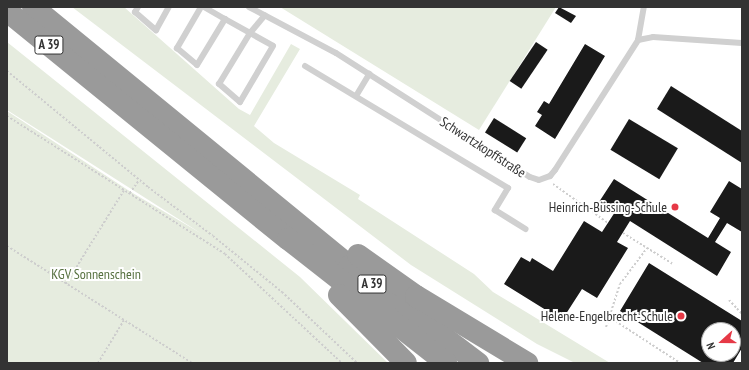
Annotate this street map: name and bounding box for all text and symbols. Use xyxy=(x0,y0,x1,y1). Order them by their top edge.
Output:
road number: A 39 xyxy=(34,34,64,56)
street label: Schwartzkopffstraße xyxy=(437,113,529,181)
place label: Heinrich-Büssing-Schule xyxy=(549,199,667,215)
marker: Heinrich-Büssing-Schule xyxy=(670,202,680,212)
park label: KGV Sonnenschein xyxy=(51,266,141,282)
road number: A 39 xyxy=(357,273,387,295)
place label: Helene-Engelbrecht-Schule xyxy=(541,308,673,324)
marker: Helene-Engelbrecht-Schule xyxy=(676,311,686,321)
north arrow xyxy=(701,322,741,362)
text: N xyxy=(703,341,718,351)

